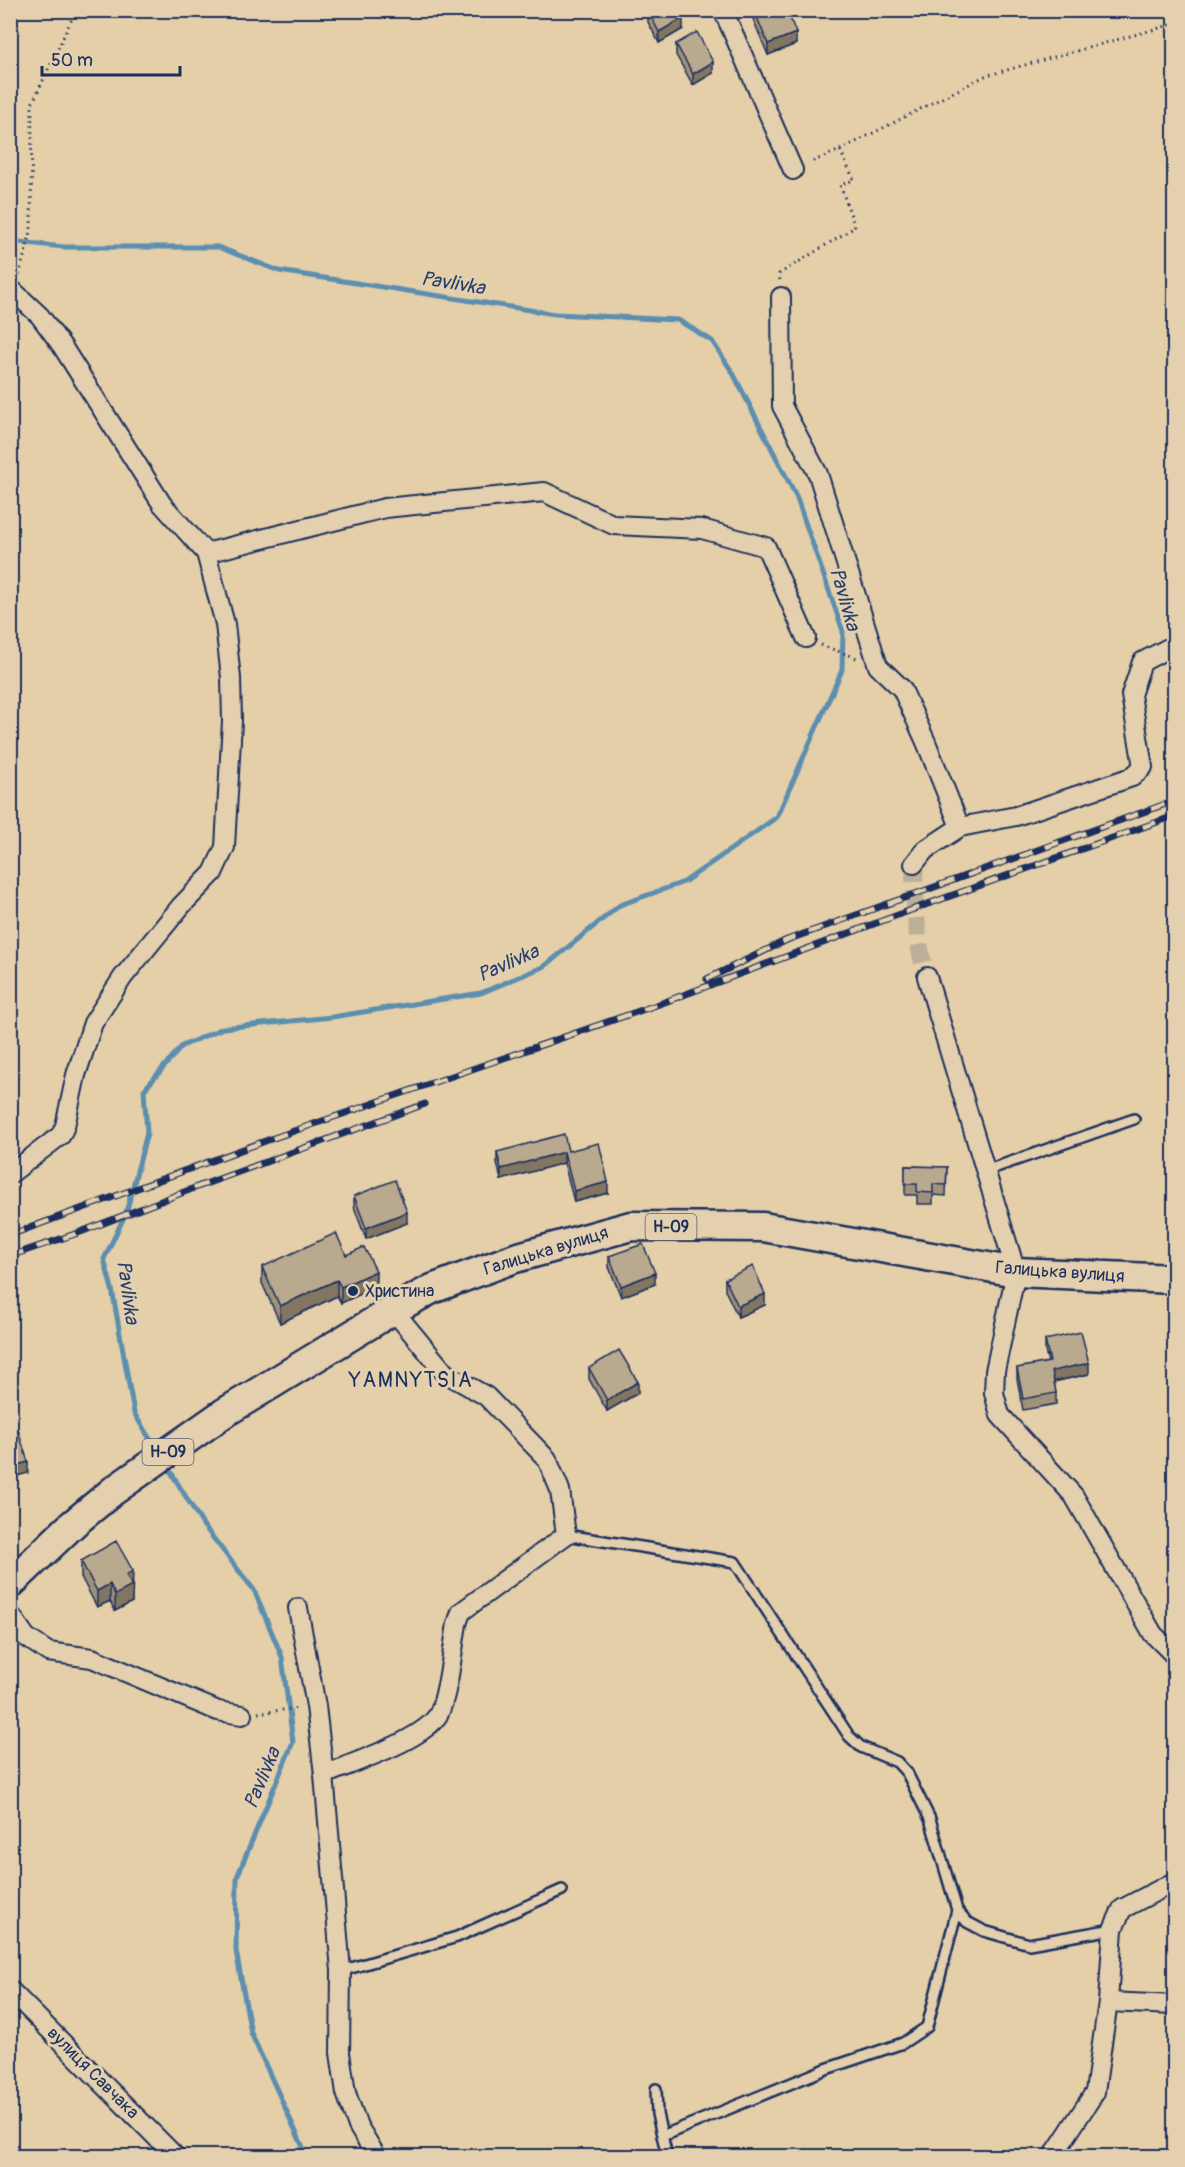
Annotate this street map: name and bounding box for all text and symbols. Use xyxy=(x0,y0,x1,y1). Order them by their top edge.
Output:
scale bar xyxy=(42,39,180,77)
text: 50 m xyxy=(51,49,93,72)
water label: Pavlivka xyxy=(419,266,488,301)
water label: Pavlivka xyxy=(824,565,866,635)
water label: Pavlivka xyxy=(474,938,544,987)
road number: Н-09 xyxy=(646,1214,696,1240)
street label: Галицька вулиця xyxy=(481,1221,611,1281)
street label: Галицька вулиця xyxy=(995,1256,1125,1288)
water label: Pavlivka xyxy=(111,1259,145,1327)
place label: Христина xyxy=(365,1280,434,1303)
marker: Христина xyxy=(346,1284,360,1298)
district label: YAMNYTSIA xyxy=(348,1367,473,1394)
road number: Н-09 xyxy=(142,1439,194,1465)
water label: Pavlivka xyxy=(238,1742,287,1812)
street label: вулиця Савчака xyxy=(42,2022,144,2124)

